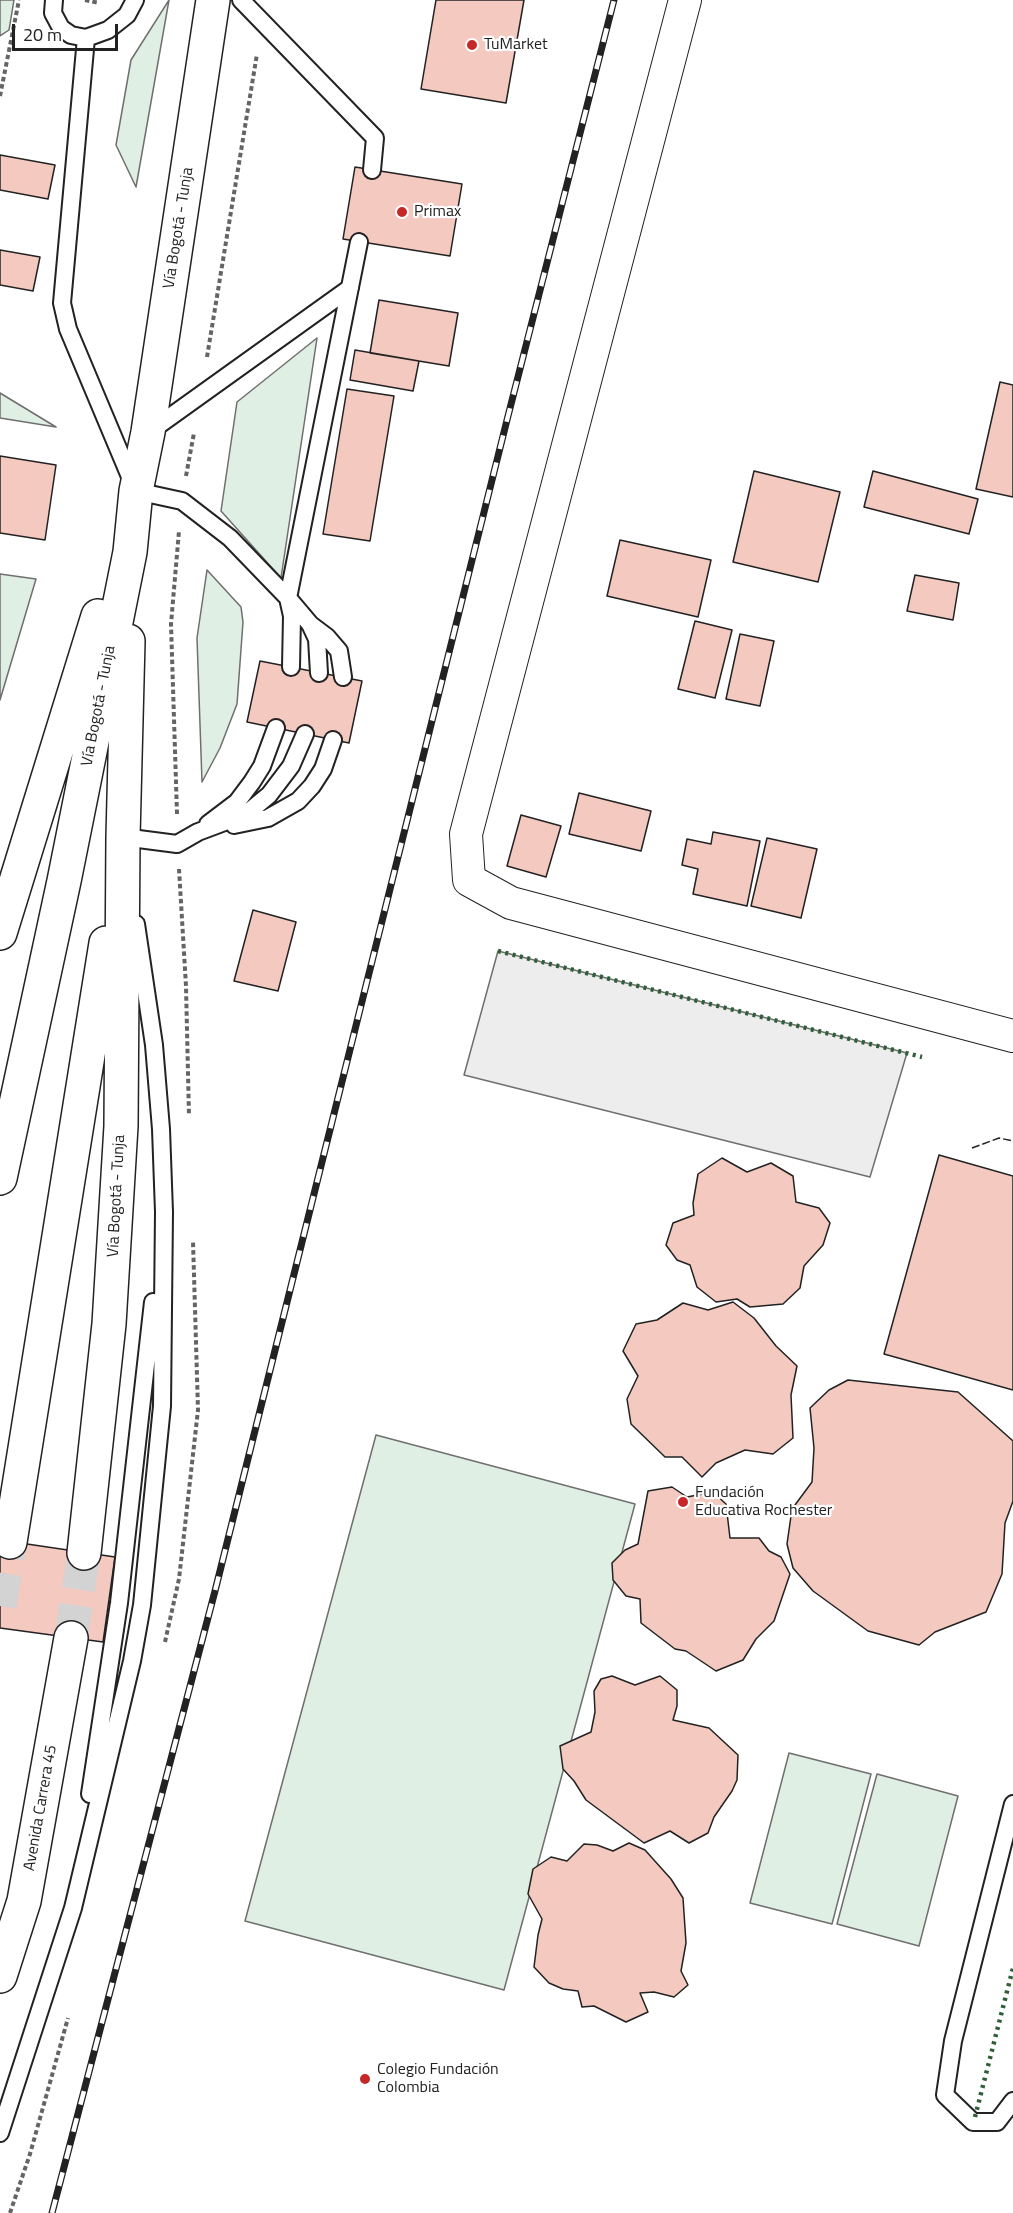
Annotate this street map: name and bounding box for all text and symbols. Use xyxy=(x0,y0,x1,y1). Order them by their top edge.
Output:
scale bar xyxy=(15,12,122,50)
text: 20 m xyxy=(23,21,62,48)
place label: TuMarket xyxy=(484,35,548,55)
marker: TuMarket xyxy=(465,38,479,52)
street label: Vía Bogotá - Tunja xyxy=(160,166,198,290)
place label: Primax xyxy=(414,202,461,222)
marker: Primax xyxy=(395,205,409,219)
street label: Vía Bogotá - Tunja xyxy=(78,644,120,768)
street label: Vía Bogotá - Tunja xyxy=(104,1134,130,1258)
place label: Fundación Educativa Rochester xyxy=(695,1483,832,1521)
marker: Fundación Educativa Rochester xyxy=(676,1495,690,1509)
street label: Avenida Carrera 45 xyxy=(20,1743,62,1873)
place label: Colegio Fundación Colombia xyxy=(377,2060,499,2098)
marker: Colegio Fundación Colombia xyxy=(358,2072,372,2086)

